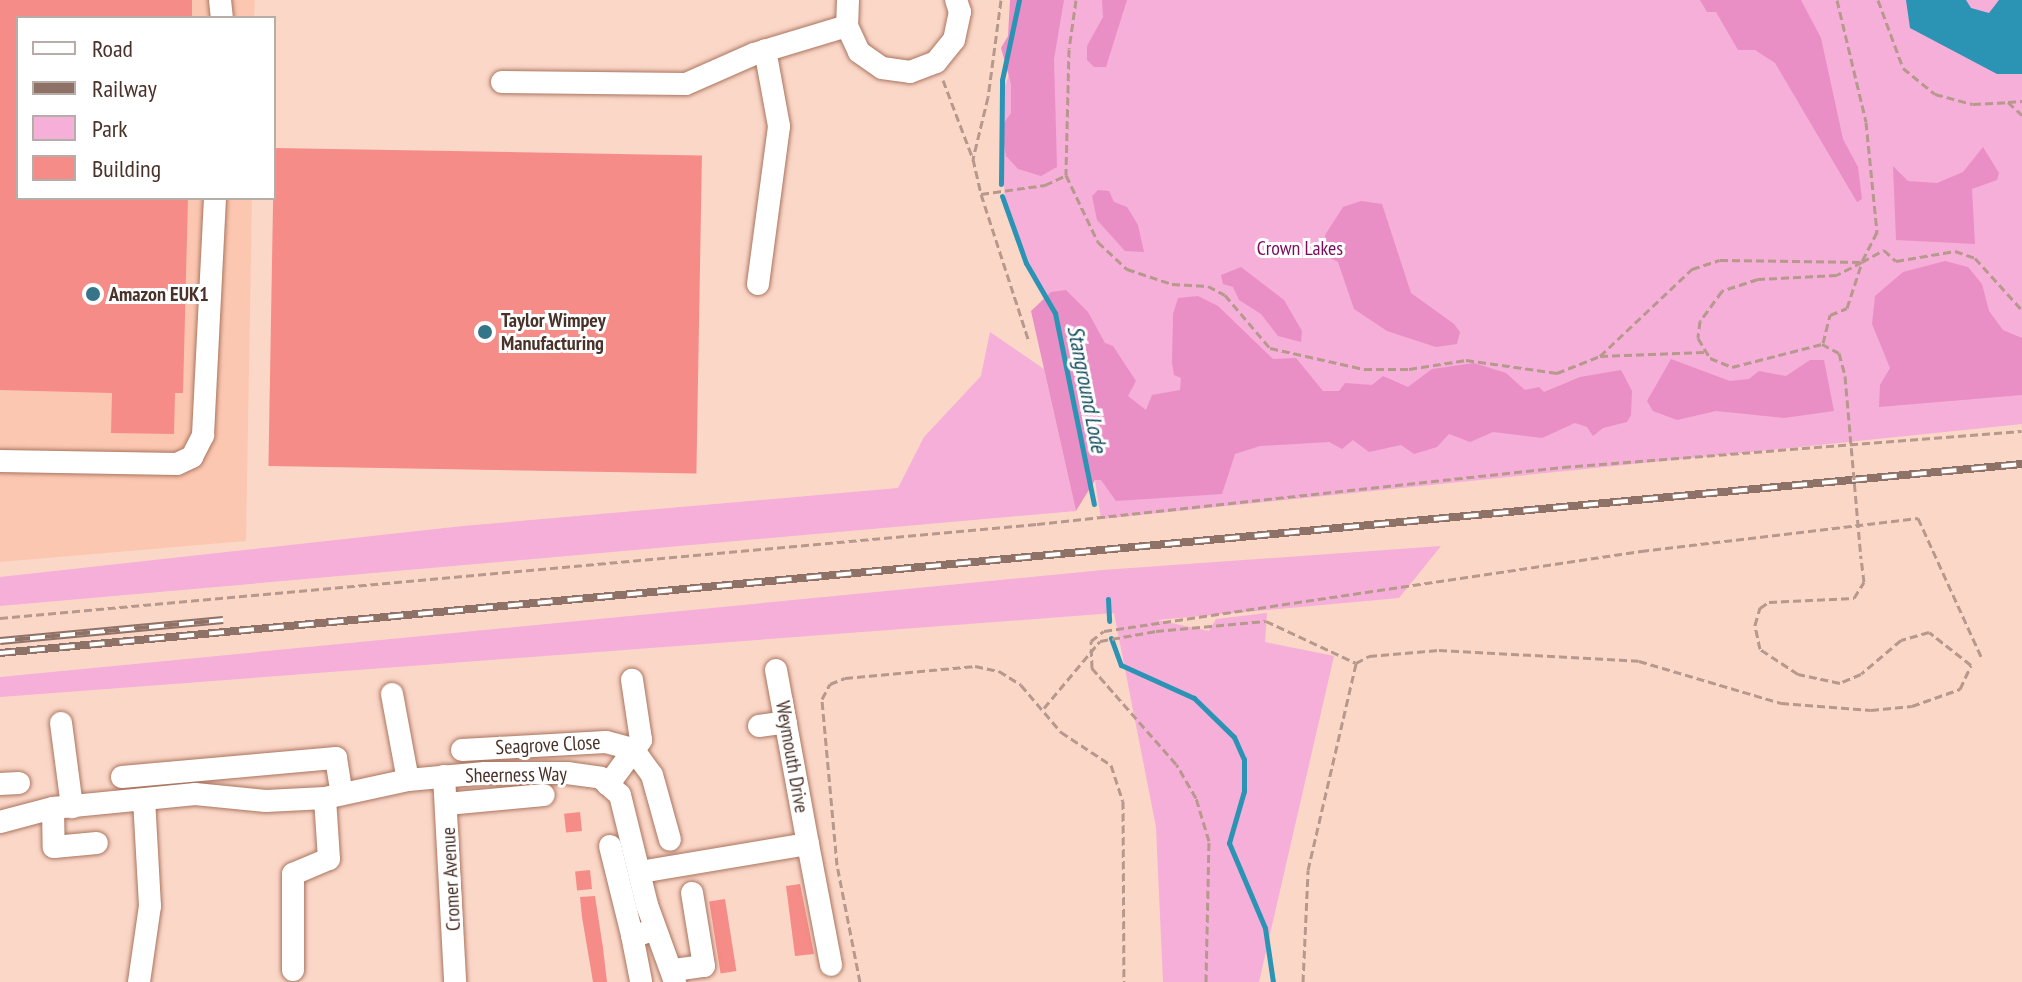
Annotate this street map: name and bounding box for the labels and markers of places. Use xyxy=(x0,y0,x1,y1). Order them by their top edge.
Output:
place label: Amazon EUK1 xyxy=(109,282,209,306)
marker: Amazon EUK1 xyxy=(84,285,102,303)
place label: Taylor Wimpey Manufacturing xyxy=(501,308,606,355)
marker: Taylor Wimpey Manufacturing xyxy=(476,323,494,341)

